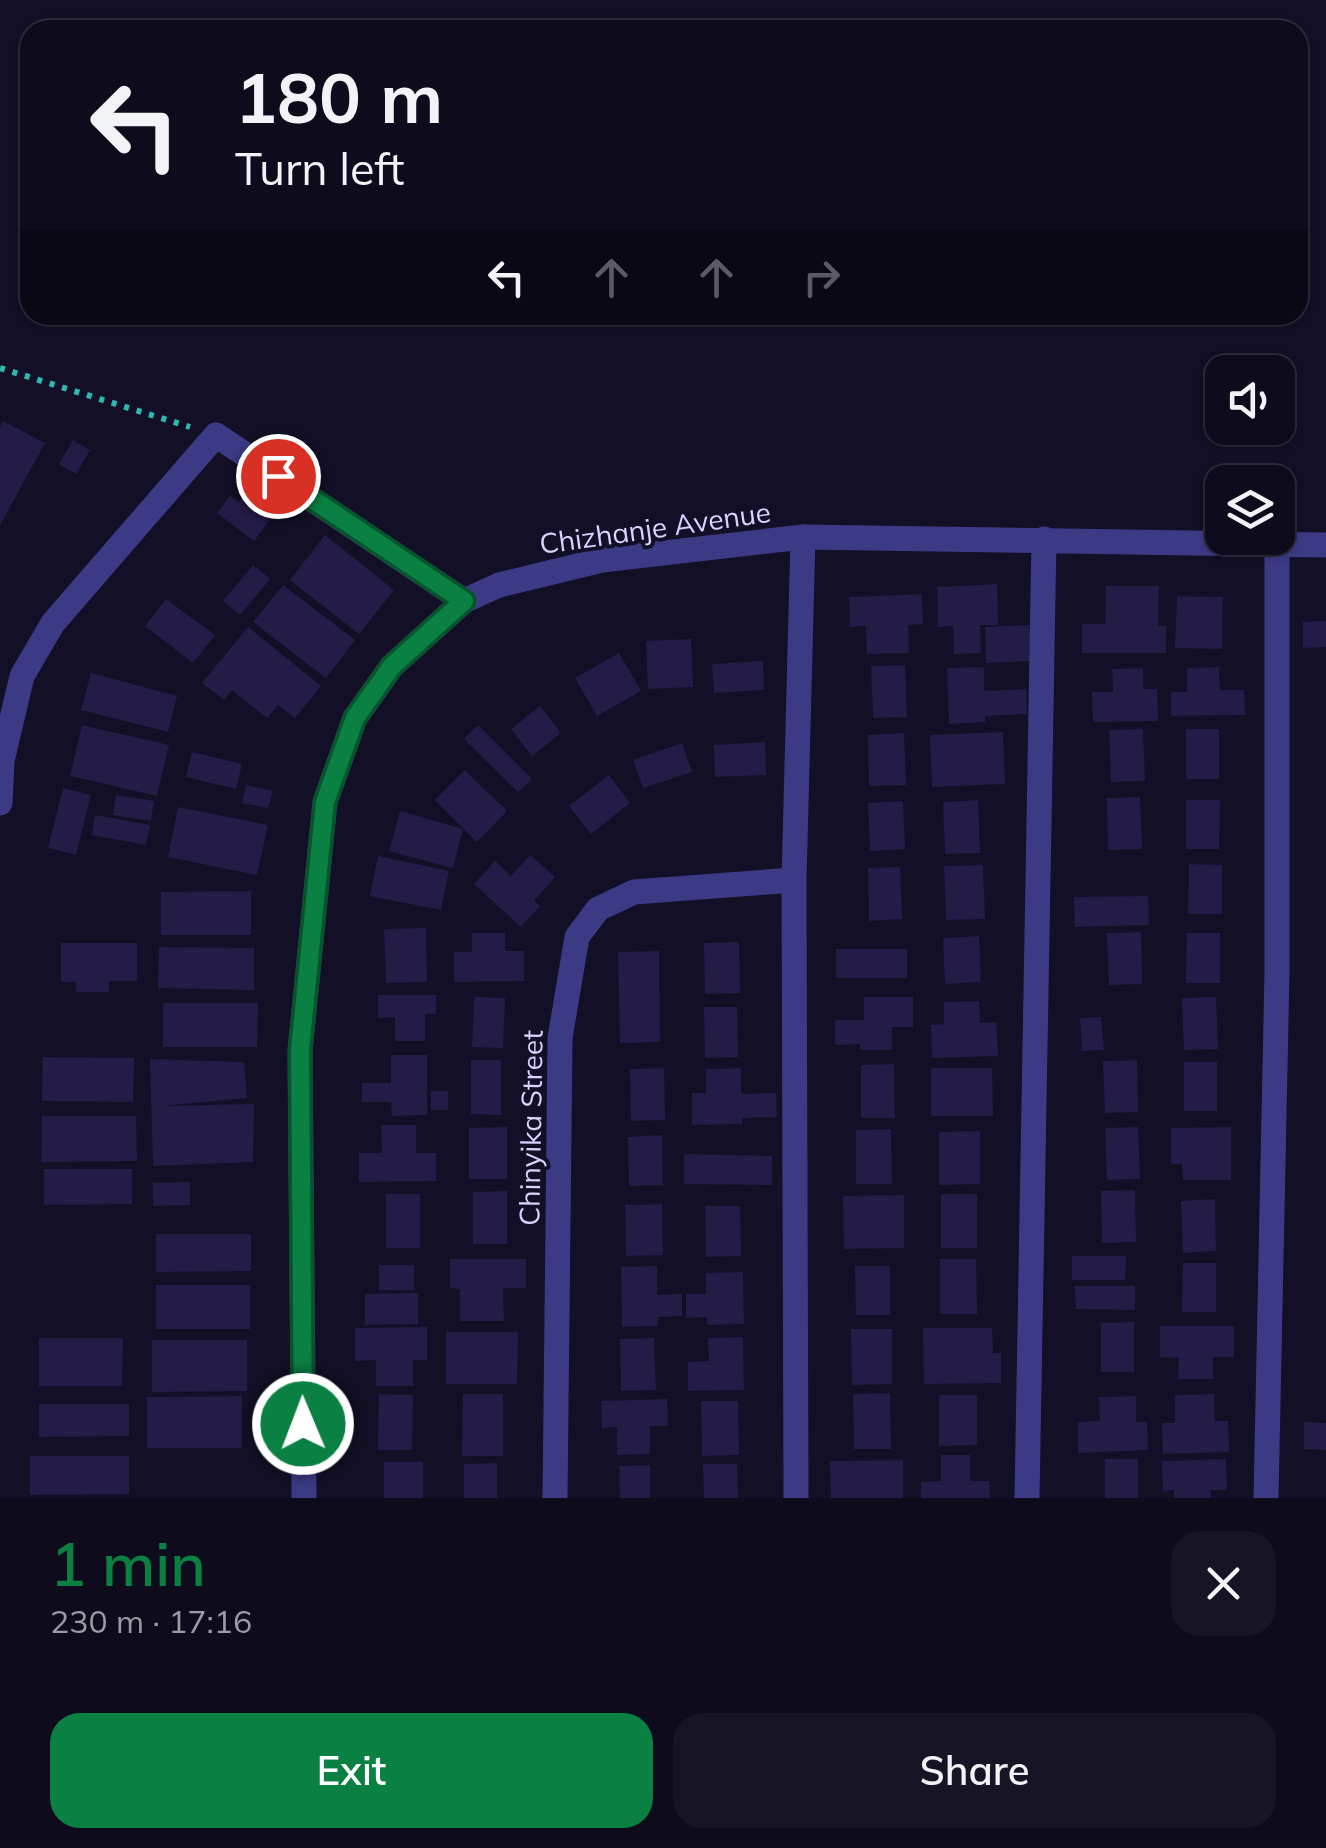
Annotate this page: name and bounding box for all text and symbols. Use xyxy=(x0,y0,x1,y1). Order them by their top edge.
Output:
text: 180 m xyxy=(235,53,443,141)
icon: left xyxy=(70,60,200,190)
text: Turn left xyxy=(235,140,404,196)
icon: left xyxy=(479,250,534,305)
icon: ahead xyxy=(584,250,639,305)
icon: ahead xyxy=(689,250,744,305)
icon: right xyxy=(794,250,849,305)
map controls xyxy=(1205,355,1295,555)
button: sound xyxy=(1205,355,1295,445)
pin xyxy=(236,434,321,519)
icon: arrive xyxy=(251,449,306,504)
button: layers xyxy=(1205,465,1295,555)
street label: Chizhanje Avenue xyxy=(537,494,773,561)
street label: Chinyika Street xyxy=(511,1030,550,1226)
position arrow xyxy=(251,1372,355,1476)
text: 1 min xyxy=(50,1526,206,1601)
button: close xyxy=(1171,1531,1276,1636)
text: 230 m · 17:16 xyxy=(50,1601,252,1641)
button: Exit xyxy=(50,1713,653,1828)
button: Share xyxy=(673,1713,1276,1828)

